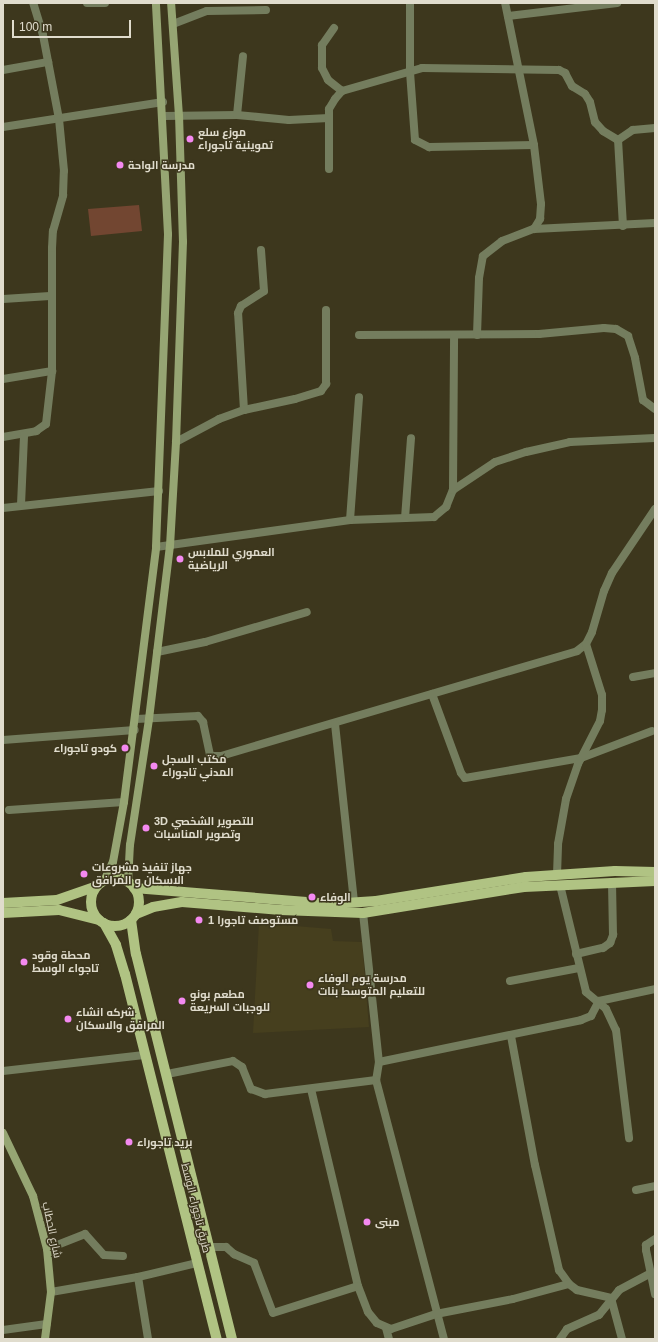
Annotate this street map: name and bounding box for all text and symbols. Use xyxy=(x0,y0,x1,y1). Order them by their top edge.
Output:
scale bar xyxy=(14,12,133,38)
text: 100 m xyxy=(19,20,52,34)
place label: موزع سلع تموينية تاجوراء xyxy=(198,126,273,152)
marker: موزع سلع تموينية تاجوراء xyxy=(185,134,195,144)
place label: مدرسة الواحة xyxy=(128,158,195,172)
marker: مدرسة الواحة xyxy=(115,160,125,170)
place label: العموري للملابس الرياضية xyxy=(188,546,275,572)
marker: العموري للملابس الرياضية xyxy=(175,554,185,564)
place label: كودو تاجوراء xyxy=(54,741,117,755)
marker: كودو تاجوراء xyxy=(120,743,130,753)
place label: مكتب السجل المدني تاجوراء xyxy=(162,753,234,779)
marker: مكتب السجل المدني تاجوراء xyxy=(149,761,159,771)
place label: 3D للتصوير الشخصي وتصوير المناسبات xyxy=(154,815,254,841)
marker: 3D للتصوير الشخصي وتصوير المناسبات xyxy=(141,823,151,833)
place label: جهاز تنفيذ مشروعات الاسكان و المرافق xyxy=(92,861,192,887)
marker: جهاز تنفيذ مشروعات الاسكان و المرافق xyxy=(79,869,89,879)
place label: الوفاء xyxy=(320,890,351,904)
marker: الوفاء xyxy=(307,892,317,902)
place label: مستوصف تاجورا 1 xyxy=(208,913,298,927)
marker: مستوصف تاجورا 1 xyxy=(193,914,205,926)
place label: محطة وقود تاجواء الوسط xyxy=(32,949,99,975)
marker: محطة وقود تاجواء الوسط xyxy=(19,957,29,967)
place label: مدرسة يوم الوفاء للتعليم المتوسط بنات xyxy=(318,972,425,998)
marker: مدرسة يوم الوفاء للتعليم المتوسط بنات xyxy=(305,980,315,990)
place label: مطعم بونو للوجبات السريعة xyxy=(190,988,270,1014)
marker: مطعم بونو للوجبات السريعة xyxy=(177,996,187,1006)
place label: شركه انشاء المرافق والاسكان xyxy=(76,1006,165,1032)
marker: شركه انشاء المرافق والاسكان xyxy=(63,1014,73,1024)
place label: بريد تاجوراء xyxy=(137,1135,192,1149)
marker: بريد تاجوراء xyxy=(124,1137,134,1147)
street label: طريق تاجوراء الوسط xyxy=(178,1162,214,1254)
street label: شارع الحطاب xyxy=(40,1201,64,1259)
place label: مبنى xyxy=(375,1215,399,1229)
marker: مبنى xyxy=(362,1217,372,1227)

